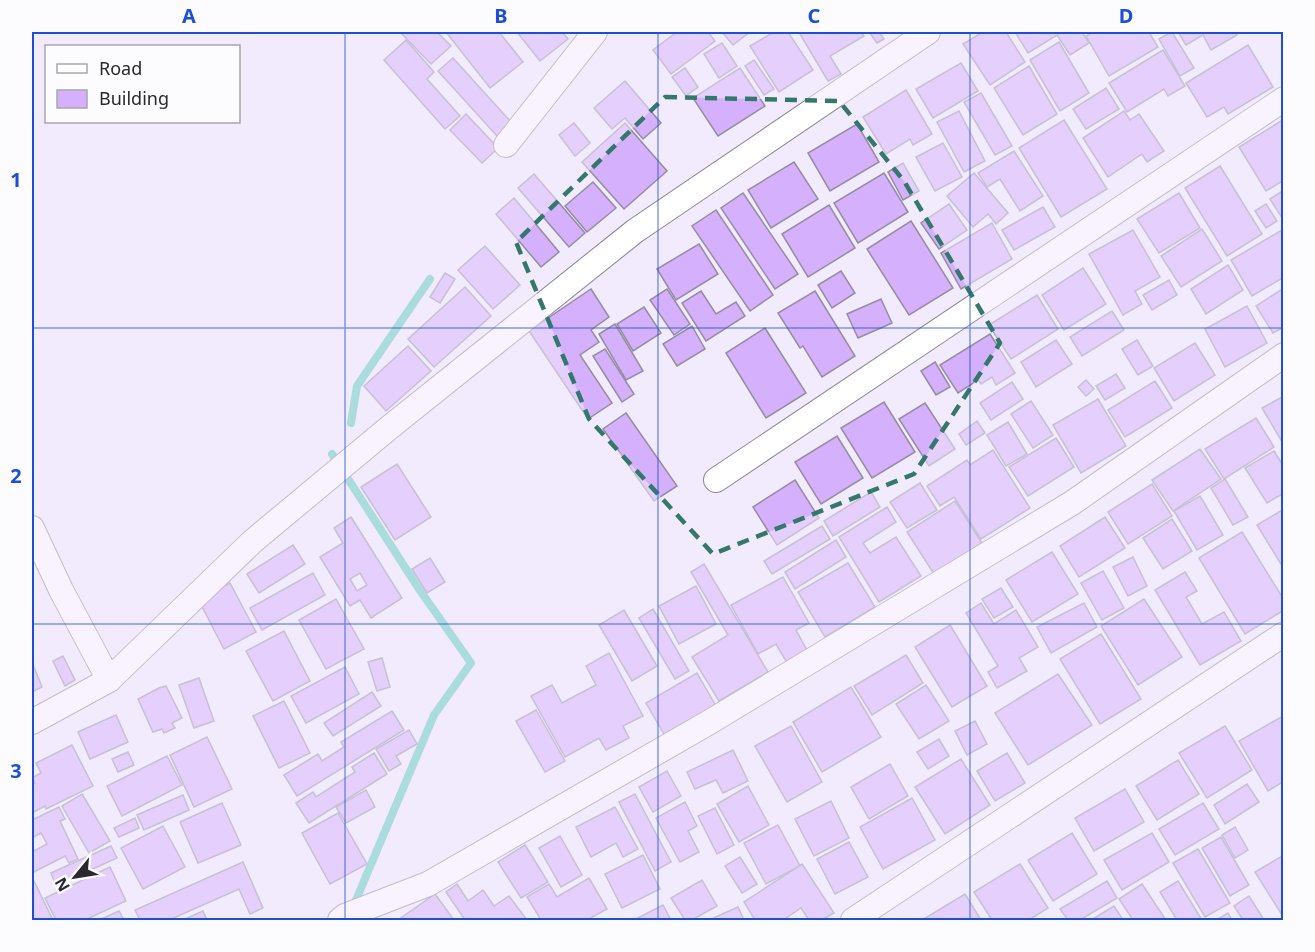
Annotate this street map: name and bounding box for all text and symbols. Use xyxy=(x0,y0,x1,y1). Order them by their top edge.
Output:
text: A xyxy=(182,2,196,29)
text: B xyxy=(494,2,508,29)
text: C xyxy=(808,2,821,29)
text: D xyxy=(1119,2,1133,29)
legend xyxy=(45,45,240,123)
text: Road xyxy=(99,56,142,80)
text: Building xyxy=(99,86,169,110)
text: 1 xyxy=(10,166,22,193)
text: 2 xyxy=(10,462,22,489)
text: 3 xyxy=(10,757,22,784)
north arrow xyxy=(45,847,105,907)
text: N xyxy=(49,873,75,896)

